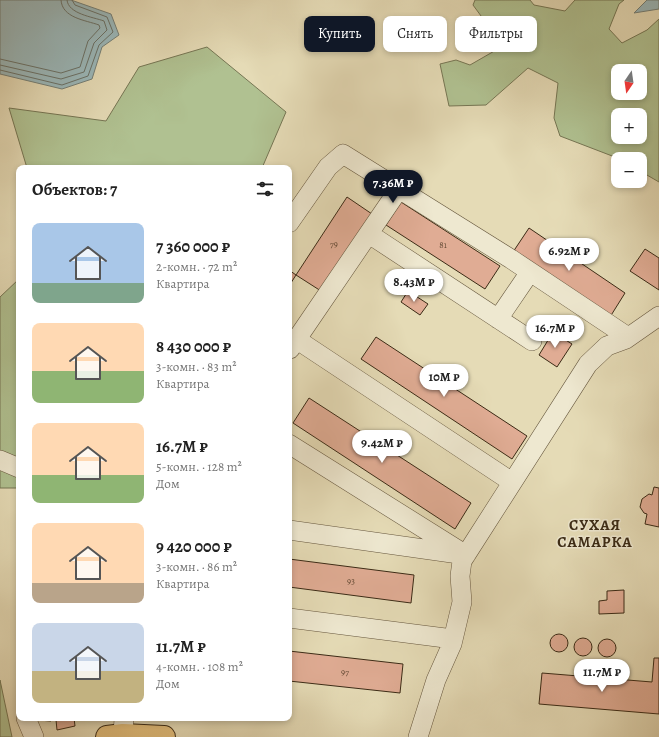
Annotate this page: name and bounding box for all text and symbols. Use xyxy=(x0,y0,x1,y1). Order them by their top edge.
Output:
chip: Купить xyxy=(304,16,375,52)
chip: Снять xyxy=(383,16,447,52)
chip: Фильтры xyxy=(455,16,537,52)
north arrow xyxy=(611,64,647,100)
map controls xyxy=(611,64,647,188)
button: + xyxy=(611,108,647,144)
button: − xyxy=(611,152,647,188)
pin: 7.36M ₽ xyxy=(356,170,430,204)
text: 7.36M ₽ xyxy=(373,174,413,191)
text: Объектов: 7 xyxy=(32,178,117,201)
icon: filters xyxy=(254,178,276,200)
text: 7 360 000 ₽ xyxy=(156,235,230,258)
house number: 79 xyxy=(330,238,338,250)
pin: 6.92M ₽ xyxy=(532,238,606,272)
icon: home xyxy=(64,239,112,287)
house number: 81 xyxy=(439,239,447,251)
text: 6.92M ₽ xyxy=(548,242,590,259)
text: 2-комн. · 72 m² xyxy=(156,258,237,275)
pin: 8.43M ₽ xyxy=(377,269,451,303)
text: 8.43M ₽ xyxy=(393,273,435,290)
text: Квартира xyxy=(156,275,210,292)
pin: 16.7M ₽ xyxy=(518,315,592,349)
text: 16.7M ₽ xyxy=(535,319,575,336)
text: 8 430 000 ₽ xyxy=(156,335,231,358)
icon: home xyxy=(64,339,112,387)
text: 3-комн. · 83 m² xyxy=(156,358,237,375)
pin: 10M ₽ xyxy=(416,364,472,398)
text: 10M ₽ xyxy=(429,368,460,385)
text: Квартира xyxy=(156,375,210,392)
pin: 9.42M ₽ xyxy=(345,430,419,464)
text: 9.42M ₽ xyxy=(361,434,403,451)
text: 16.7M ₽ xyxy=(156,435,208,458)
icon: home xyxy=(64,439,112,487)
text: 5-комн. · 128 m² xyxy=(156,458,242,475)
text: Дом xyxy=(156,475,180,492)
district label: СУХАЯ САМАРКА xyxy=(557,515,633,552)
text: 9 420 000 ₽ xyxy=(156,535,232,558)
icon: home xyxy=(64,539,112,587)
text: 3-комн. · 86 m² xyxy=(156,558,237,575)
text: Квартира xyxy=(156,575,210,592)
house number: 93 xyxy=(347,575,355,587)
text: 11.7M ₽ xyxy=(156,635,206,658)
icon: home xyxy=(64,639,112,687)
text: 4-комн. · 108 m² xyxy=(156,658,243,675)
pin: 11.7M ₽ xyxy=(565,659,639,693)
text: 11.7M ₽ xyxy=(583,663,621,680)
house number: 97 xyxy=(341,666,349,678)
text: Дом xyxy=(156,675,180,692)

